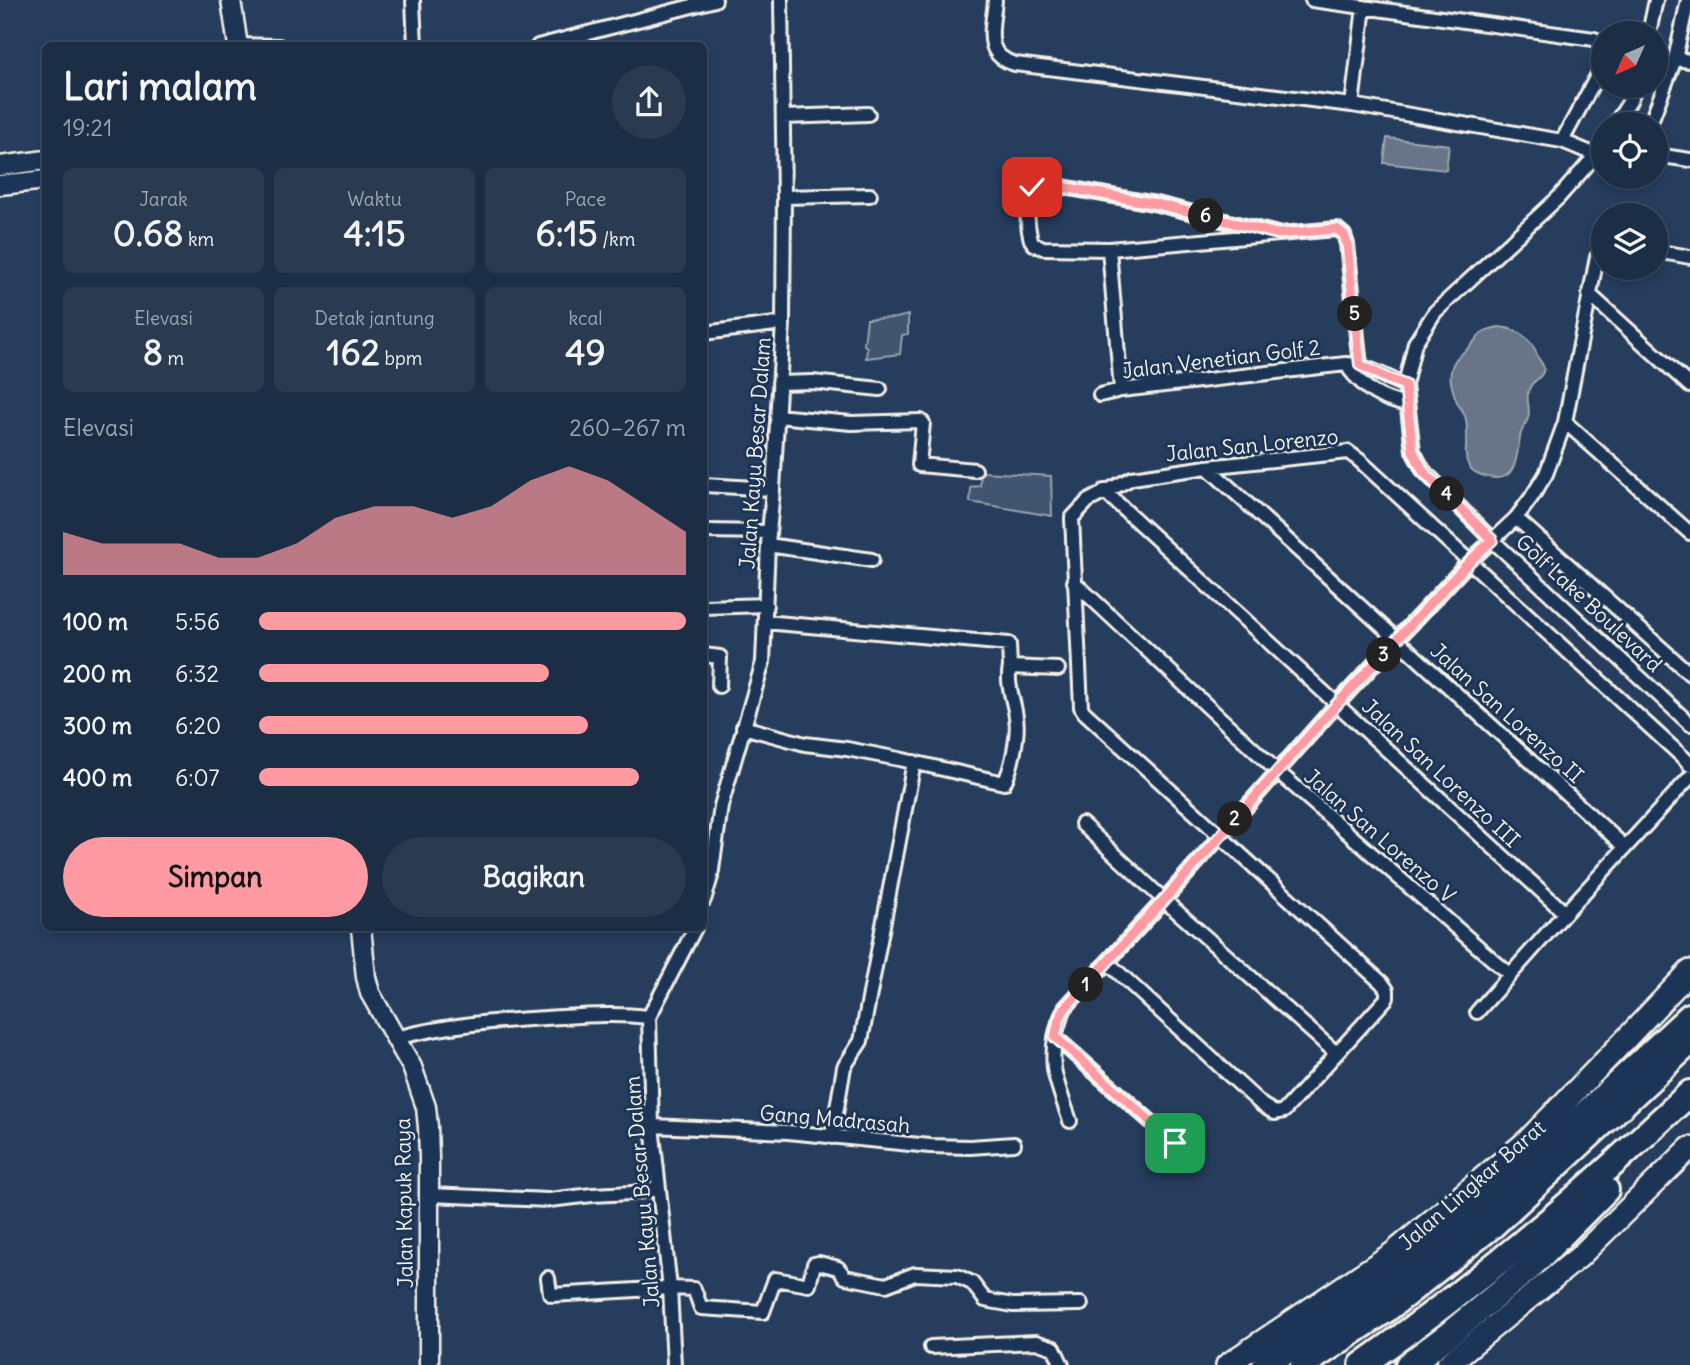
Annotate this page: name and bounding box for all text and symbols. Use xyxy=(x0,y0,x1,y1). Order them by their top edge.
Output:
north arrow xyxy=(1591,21,1668,98)
map controls xyxy=(1591,21,1668,280)
text: Lari malam xyxy=(63,63,257,110)
button: share xyxy=(612,65,686,139)
button: locate xyxy=(1591,112,1668,189)
text: 19:21 xyxy=(63,113,112,142)
pin xyxy=(1002,157,1062,217)
icon: check xyxy=(1013,168,1051,206)
text: Jarak xyxy=(139,187,188,211)
text: Waktu xyxy=(347,187,402,211)
text: Pace xyxy=(565,187,606,211)
pin: 6 xyxy=(1188,198,1224,234)
text: 6 xyxy=(1200,203,1211,227)
button: layers xyxy=(1591,203,1668,280)
text: 0.68 xyxy=(113,211,183,255)
text: 4:15 xyxy=(343,211,406,255)
text: 6:15 xyxy=(536,211,598,255)
text: km xyxy=(183,227,214,251)
text: /km xyxy=(598,227,635,251)
pin: 5 xyxy=(1338,296,1372,332)
text: 5 xyxy=(1349,301,1360,325)
text: Elevasi xyxy=(134,306,193,330)
text: Detak jantung xyxy=(314,306,435,330)
text: kcal xyxy=(568,306,603,330)
text: 8 xyxy=(143,330,163,374)
text: 162 xyxy=(327,330,380,374)
text: 49 xyxy=(565,330,606,374)
street label: Jalan Venetian Golf 2 xyxy=(1120,333,1322,385)
street label: Jalan Kayu Besar Dalam xyxy=(733,336,777,570)
text: m xyxy=(163,346,184,370)
text: bpm xyxy=(380,346,422,370)
text: Elevasi xyxy=(63,413,134,442)
text: 260–267 m xyxy=(569,413,686,442)
street label: Jalan San Lorenzo xyxy=(1164,423,1340,467)
pin: 4 xyxy=(1430,476,1464,512)
text: 4 xyxy=(1441,481,1452,505)
street label: Golf Lake Boulevard xyxy=(1510,528,1668,678)
text: 100 m xyxy=(63,607,128,636)
text: 5:56 xyxy=(175,607,220,636)
street label: Jalan San Lorenzo II xyxy=(1425,637,1589,789)
pin: 3 xyxy=(1366,638,1402,672)
text: 3 xyxy=(1378,642,1389,666)
text: 200 m xyxy=(63,659,132,688)
text: 6:32 xyxy=(175,659,219,688)
street label: Jalan San Lorenzo III xyxy=(1357,693,1525,853)
text: 300 m xyxy=(63,711,132,740)
text: 6:20 xyxy=(175,711,221,740)
text: 400 m xyxy=(63,763,132,792)
text: 6:07 xyxy=(175,763,220,792)
street label: Jalan San Lorenzo V xyxy=(1299,763,1461,909)
pin: 2 xyxy=(1218,802,1252,836)
text: 2 xyxy=(1229,806,1240,830)
button: Simpan xyxy=(63,837,368,917)
button: Bagikan xyxy=(382,837,686,917)
pin: 1 xyxy=(1068,968,1104,1002)
text: 1 xyxy=(1082,972,1089,996)
street label: Jalan Kayu Besar Dalam xyxy=(618,1075,666,1309)
street label: Gang Madrasah xyxy=(759,1099,911,1139)
pin xyxy=(1145,1113,1205,1173)
street label: Jalan Lingkar Barat xyxy=(1393,1114,1551,1256)
street label: Jalan Kapuk Raya xyxy=(389,1118,419,1288)
icon: arrive xyxy=(1156,1124,1194,1162)

